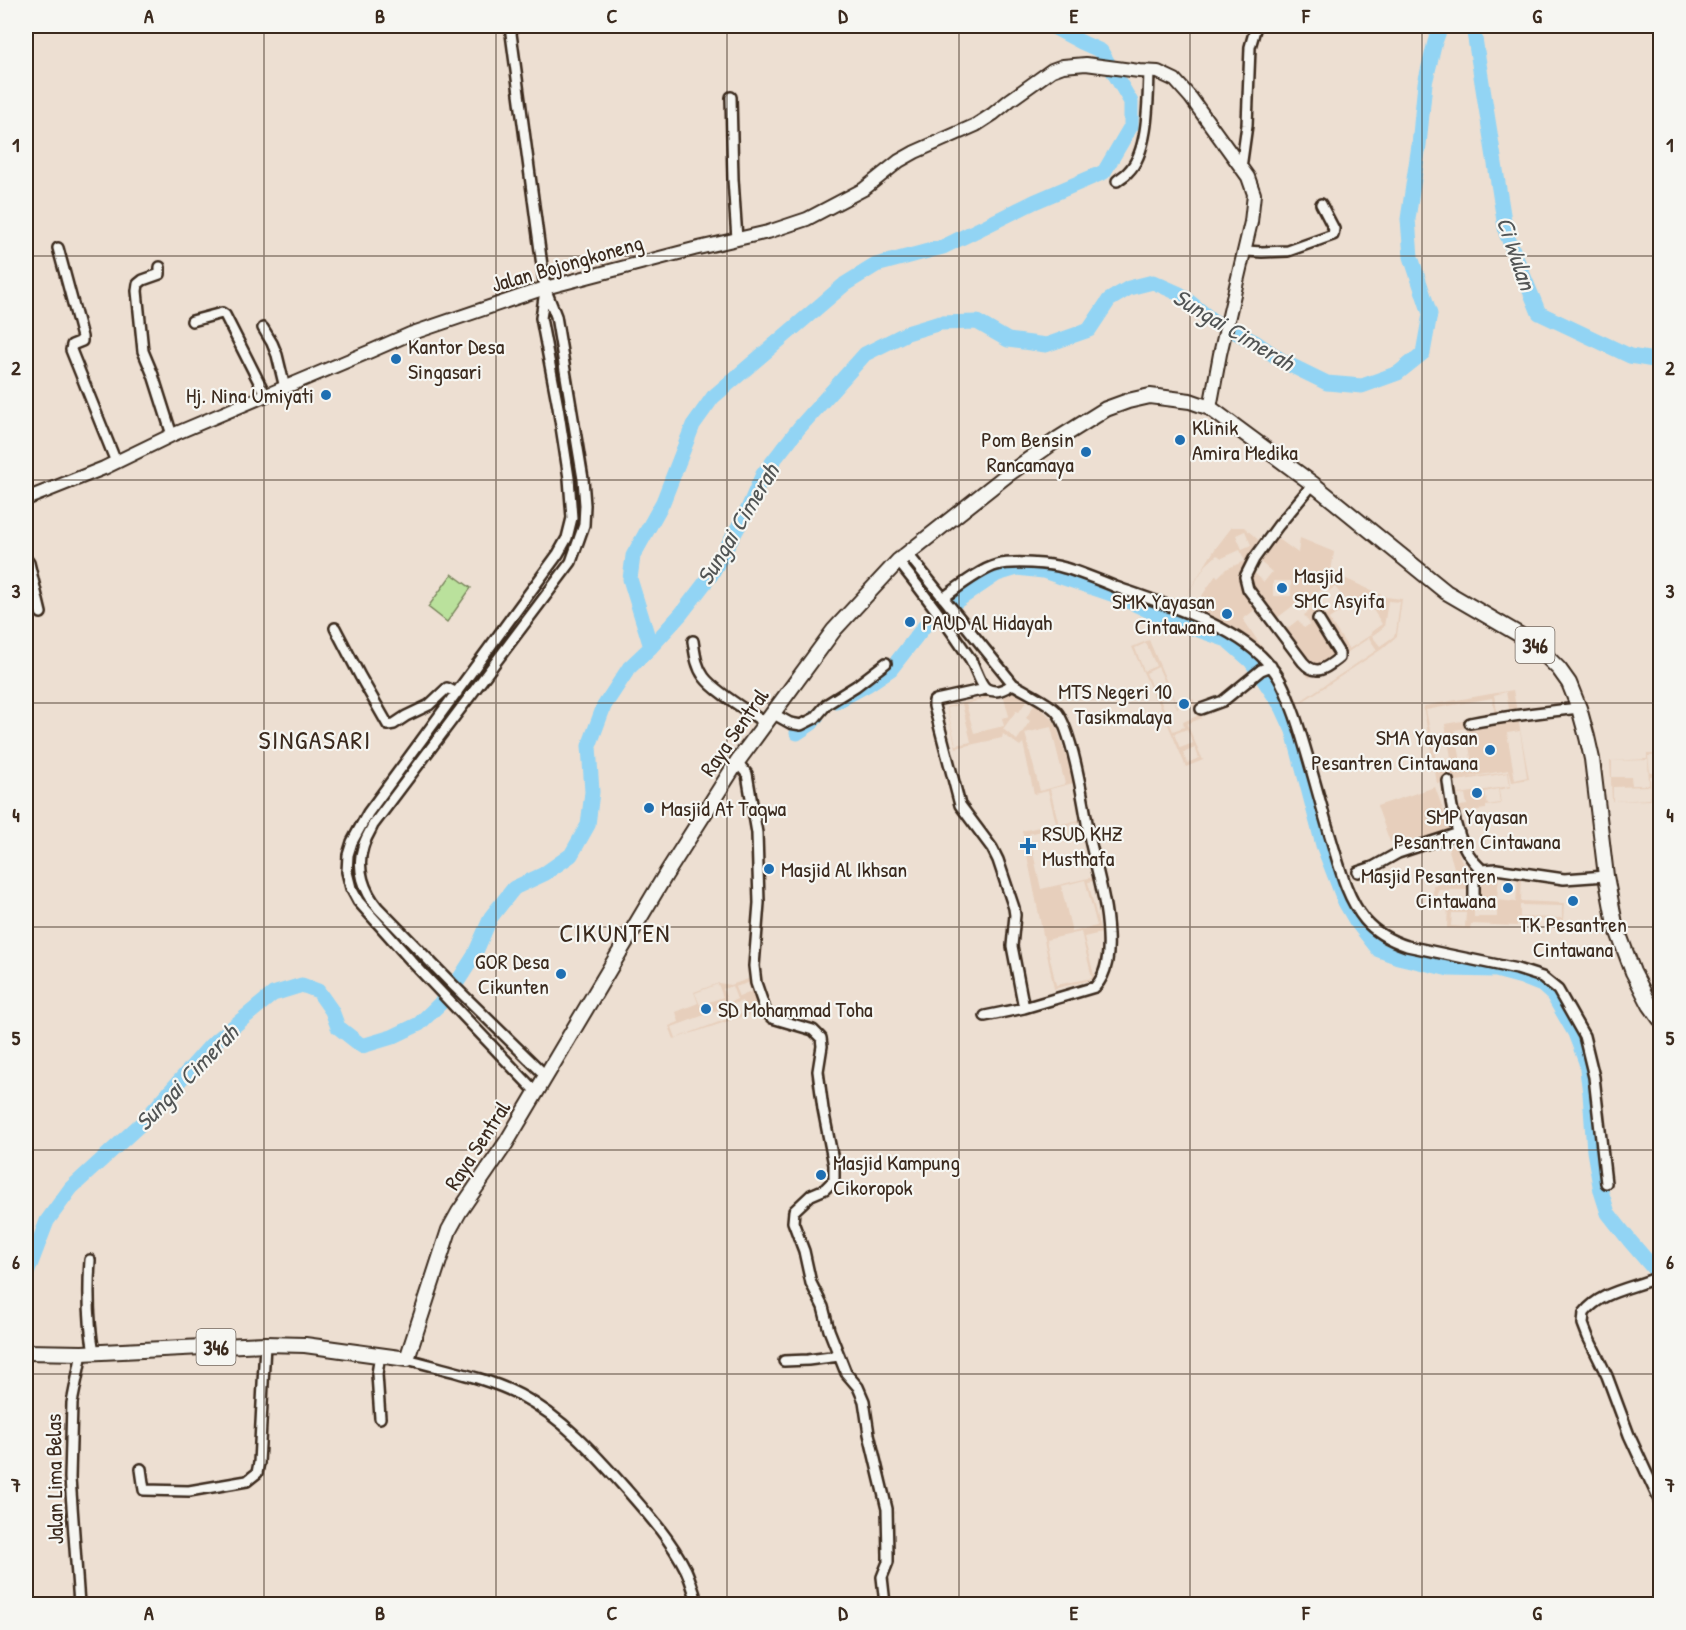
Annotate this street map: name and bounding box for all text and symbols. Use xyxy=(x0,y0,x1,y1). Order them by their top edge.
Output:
text: A xyxy=(144,2,154,29)
text: B xyxy=(375,2,385,29)
text: C xyxy=(607,2,618,29)
text: D xyxy=(838,2,848,29)
text: E xyxy=(1070,2,1079,29)
text: F xyxy=(1301,2,1311,29)
text: G xyxy=(1532,2,1542,29)
text: 1 xyxy=(12,131,20,158)
text: 1 xyxy=(1666,131,1674,158)
water label: Ci Wulan xyxy=(1490,212,1545,296)
street label: Jalan Bojongkoneng xyxy=(488,227,646,299)
water label: Sungai Cimerah xyxy=(1167,280,1302,379)
place label: Kantor Desa Singasari xyxy=(408,331,505,386)
marker: Kantor Desa Singasari xyxy=(389,352,403,366)
text: 2 xyxy=(11,354,21,381)
text: 2 xyxy=(1665,354,1675,381)
place label: Hj. Nina Umiyati xyxy=(186,380,314,410)
marker: Hj. Nina Umiyati xyxy=(319,388,333,402)
place label: Klinik Amira Medika xyxy=(1192,412,1298,467)
place label: Pom Bensin Rancamaya xyxy=(981,424,1074,479)
marker: Klinik Amira Medika xyxy=(1173,433,1187,447)
marker: Pom Bensin Rancamaya xyxy=(1079,445,1093,459)
water label: Sungai Cimerah xyxy=(688,456,787,591)
place label: Masjid SMC Asyifa xyxy=(1294,560,1385,615)
text: 3 xyxy=(12,577,21,604)
text: 3 xyxy=(1666,577,1675,604)
marker: Masjid SMC Asyifa xyxy=(1275,581,1289,595)
place label: SMK Yayasan Cintawana xyxy=(1112,586,1215,641)
place label: PAUD Al Hidayah xyxy=(922,607,1052,637)
marker: SMK Yayasan Cintawana xyxy=(1220,607,1234,621)
marker: PAUD Al Hidayah xyxy=(903,615,917,629)
road number: 346 xyxy=(1516,627,1555,663)
place label: MTS Negeri 10 Tasikmalaya xyxy=(1058,676,1172,731)
street label: Raya Sentral xyxy=(693,682,775,782)
marker: MTS Negeri 10 Tasikmalaya xyxy=(1177,697,1191,711)
district label: SINGASARI xyxy=(258,722,372,757)
place label: SMA Yayasan Pesantren Cintawana xyxy=(1311,722,1478,777)
marker: SMA Yayasan Pesantren Cintawana xyxy=(1483,743,1497,757)
marker: SMP Yayasan Pesantren Cintawana xyxy=(1470,786,1484,800)
place label: Masjid At Taqwa xyxy=(661,793,787,823)
text: 4 xyxy=(12,801,20,828)
marker: Masjid At Taqwa xyxy=(642,801,656,815)
place label: SMP Yayasan Pesantren Cintawana xyxy=(1394,801,1561,856)
text: 4 xyxy=(1666,801,1674,828)
place label: RSUD KHZ Musthafa xyxy=(1042,818,1123,873)
marker: RSUD KHZ Musthafa xyxy=(1019,837,1037,855)
place label: Masjid Al Ikhsan xyxy=(781,854,907,884)
place label: Masjid Pesantren Cintawana xyxy=(1361,860,1496,915)
marker: Masjid Al Ikhsan xyxy=(762,862,776,876)
marker: Masjid Pesantren Cintawana xyxy=(1501,881,1515,895)
marker: TK Pesantren Cintawana xyxy=(1566,894,1580,908)
place label: TK Pesantren Cintawana xyxy=(1519,909,1627,964)
district label: CIKUNTEN xyxy=(559,915,671,950)
place label: GOR Desa Cikunten xyxy=(475,946,549,1001)
marker: GOR Desa Cikunten xyxy=(554,967,568,981)
place label: SD Mohammad Toha xyxy=(718,994,873,1024)
marker: SD Mohammad Toha xyxy=(699,1002,713,1016)
water label: Sungai Cimerah xyxy=(127,1016,247,1138)
text: 5 xyxy=(12,1024,21,1051)
text: 5 xyxy=(1666,1024,1675,1051)
street label: Raya Sentral xyxy=(437,1094,517,1195)
place label: Masjid Kampung Cikoropok xyxy=(833,1147,960,1202)
marker: Masjid Kampung Cikoropok xyxy=(814,1168,828,1182)
text: 6 xyxy=(12,1248,20,1275)
text: 6 xyxy=(1666,1248,1674,1275)
road number: 346 xyxy=(196,1329,236,1365)
street label: Jalan Lima Belas xyxy=(38,1413,70,1545)
text: 7 xyxy=(10,1471,21,1498)
text: 7 xyxy=(1664,1471,1675,1498)
text: A xyxy=(144,1599,154,1626)
text: B xyxy=(375,1599,385,1626)
text: C xyxy=(607,1599,618,1626)
text: D xyxy=(838,1599,848,1626)
text: E xyxy=(1070,1599,1079,1626)
text: F xyxy=(1301,1599,1311,1626)
text: G xyxy=(1532,1599,1542,1626)

